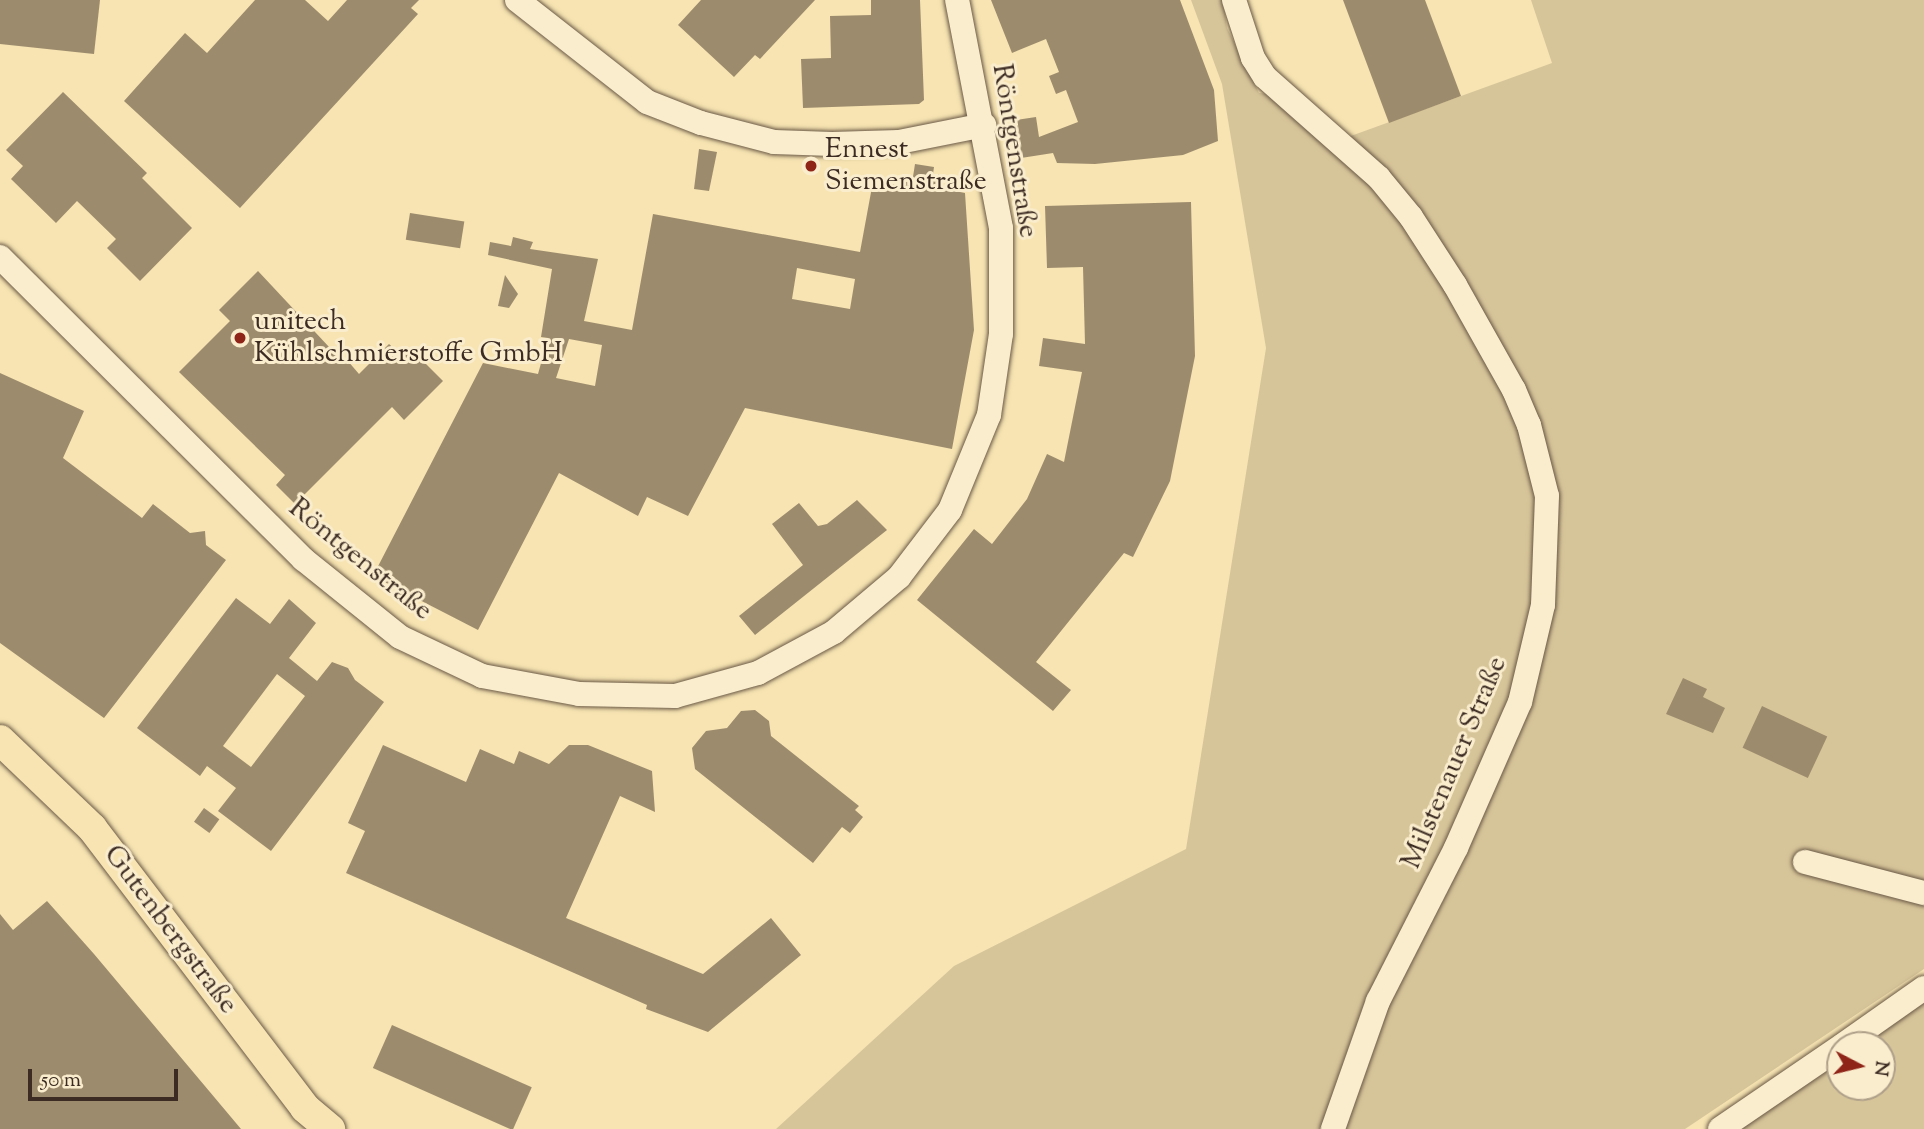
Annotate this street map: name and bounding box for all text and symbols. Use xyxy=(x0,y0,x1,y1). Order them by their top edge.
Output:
street label: Röntgenstraße xyxy=(984,62,1044,240)
place label: Ennest Siemenstraße xyxy=(825,133,987,199)
marker: Ennest Siemenstraße xyxy=(803,158,819,174)
place label: unitech Kühlschmierstoffe GmbH xyxy=(254,305,563,371)
marker: unitech Kühlschmierstoffe GmbH xyxy=(232,330,248,346)
street label: Röntgenstraße xyxy=(281,492,439,628)
street label: Milstenauer Straße xyxy=(1395,652,1515,874)
street label: Gutenbergstraße xyxy=(96,839,244,1021)
north arrow xyxy=(1826,1031,1896,1101)
scale bar xyxy=(32,1056,182,1100)
text: N xyxy=(1866,1059,1895,1078)
text: 50 m xyxy=(41,1066,81,1096)

